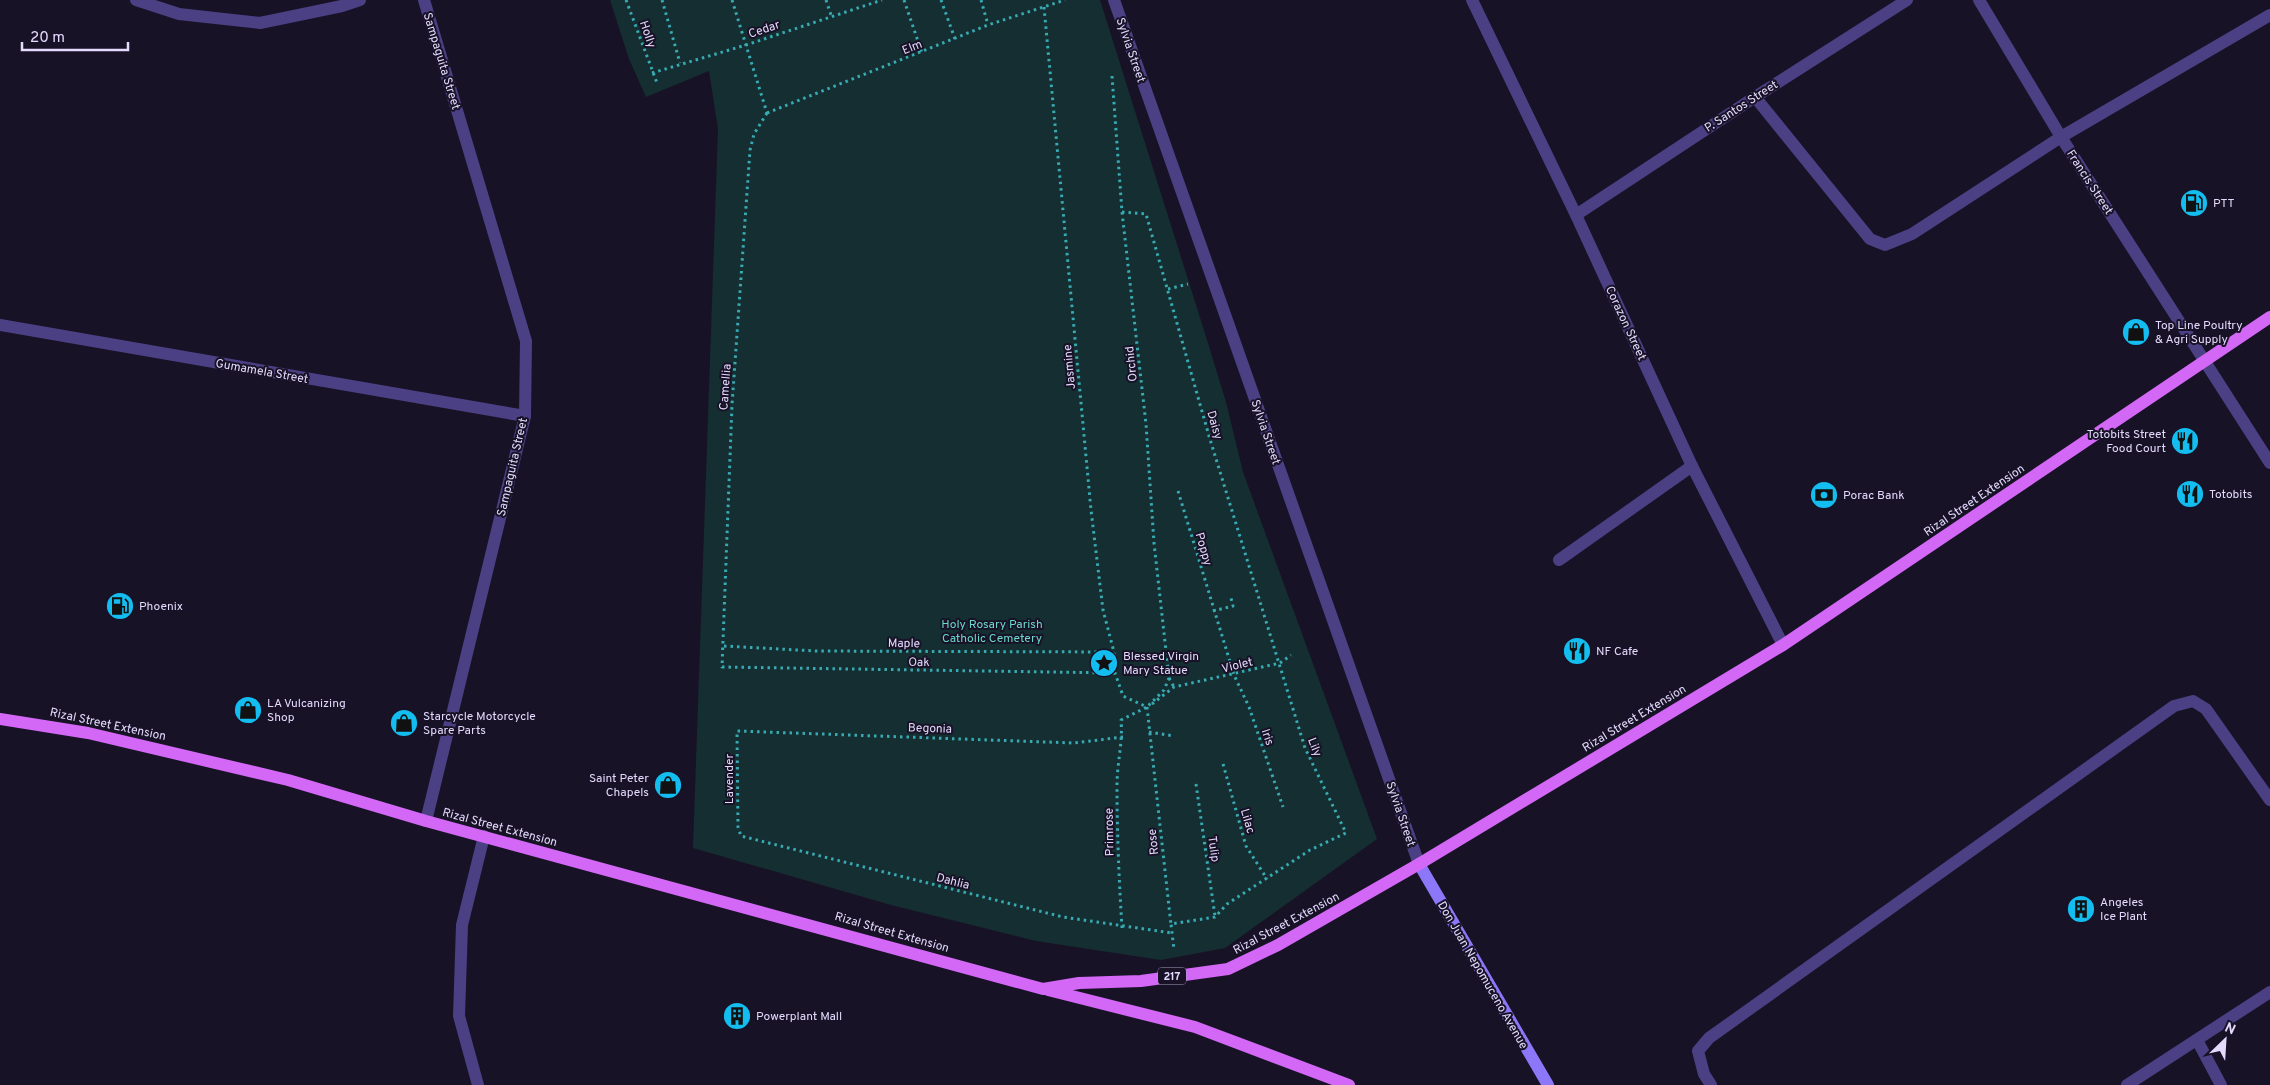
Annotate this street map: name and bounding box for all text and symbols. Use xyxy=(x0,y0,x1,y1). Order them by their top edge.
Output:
street label: Sampaguita Street xyxy=(419,11,463,112)
street label: Sylvia Street xyxy=(1111,16,1149,85)
street label: Cedar xyxy=(746,17,783,43)
street label: Holly xyxy=(635,19,659,50)
scale bar xyxy=(22,20,129,52)
text: 20 m xyxy=(30,29,65,48)
street label: Elm xyxy=(900,37,925,59)
street label: P. Santos Street xyxy=(1702,77,1781,136)
street label: Francis Street xyxy=(2062,147,2116,218)
fuel station icon: PTT xyxy=(2179,188,2209,218)
place label: PTT xyxy=(2213,196,2235,212)
street label: Corazon Street xyxy=(1601,284,1649,363)
shop icon: Top Line Poultry & Agri Supply xyxy=(2121,317,2151,347)
place label: Top Line Poultry & Agri Supply xyxy=(2155,318,2243,348)
street label: Jasmine xyxy=(1060,344,1080,390)
street label: Orchid xyxy=(1122,345,1142,383)
street label: Gumamela Street xyxy=(214,356,309,388)
street label: Camellia xyxy=(716,363,736,411)
street label: Sylvia Street xyxy=(1246,398,1284,467)
street label: Daisy xyxy=(1202,409,1226,441)
street label: Sampaguita Street xyxy=(494,416,532,518)
restaurant icon: Totobits Street Food Court xyxy=(2170,426,2200,456)
place label: Totobits Street Food Court xyxy=(2087,427,2166,457)
street label: Rizal Street Extension xyxy=(1921,461,2028,541)
restaurant icon: Totobits xyxy=(2175,479,2205,509)
bank icon: Porac Bank xyxy=(1809,480,1839,510)
place label: Totobits xyxy=(2209,487,2252,503)
place label: Porac Bank xyxy=(1843,488,1905,504)
street label: Poppy xyxy=(1191,531,1215,568)
fuel station icon: Phoenix xyxy=(105,591,135,621)
place label: Phoenix xyxy=(139,599,183,615)
park label: Holy Rosary Parish Catholic Cemetery xyxy=(941,617,1043,647)
street label: Maple xyxy=(888,636,920,652)
restaurant icon: NF Cafe xyxy=(1562,636,1592,666)
place label: NF Cafe xyxy=(1596,644,1638,660)
place icon: Blessed Virgin Mary Statue xyxy=(1089,648,1119,678)
place label: Blessed Virgin Mary Statue xyxy=(1123,649,1199,679)
street label: Violet xyxy=(1220,654,1255,678)
street label: Oak xyxy=(908,655,930,671)
street label: Rizal Street Extension xyxy=(1580,682,1689,756)
shop icon: LA Vulcanizing Shop xyxy=(233,695,263,725)
place label: LA Vulcanizing Shop xyxy=(267,696,346,726)
street label: Rizal Street Extension xyxy=(48,705,167,745)
shop icon: Starcycle Motorcycle Spare Parts xyxy=(389,708,419,738)
place label: Starcycle Motorcycle Spare Parts xyxy=(423,709,536,739)
street label: Begonia xyxy=(908,720,952,738)
street label: Iris xyxy=(1257,727,1277,748)
street label: Lily xyxy=(1303,735,1325,759)
street label: Lavender xyxy=(722,753,738,804)
shop icon: Saint Peter Chapels xyxy=(653,770,683,800)
place label: Saint Peter Chapels xyxy=(589,771,649,801)
street label: Sylvia Street xyxy=(1381,780,1419,849)
street label: Rizal Street Extension xyxy=(441,805,559,851)
street label: Lilac xyxy=(1236,807,1258,836)
street label: Primrose xyxy=(1102,808,1118,856)
street label: Rose xyxy=(1145,828,1163,856)
street label: Tulip xyxy=(1203,835,1223,863)
street label: Dahlia xyxy=(935,870,971,894)
street label: Rizal Street Extension xyxy=(1230,889,1342,959)
building icon: Angeles Ice Plant xyxy=(2066,894,2096,924)
place label: Angeles Ice Plant xyxy=(2100,895,2147,925)
street label: Don Juan Nepomuceno Avenue xyxy=(1433,899,1531,1052)
street label: Rizal Street Extension xyxy=(833,909,951,957)
road number: 217 xyxy=(1158,968,1186,984)
building icon: Powerplant Mall xyxy=(722,1001,752,1031)
place label: Powerplant Mall xyxy=(756,1009,842,1025)
north arrow xyxy=(2200,1015,2250,1065)
text: N xyxy=(2222,1020,2238,1039)

